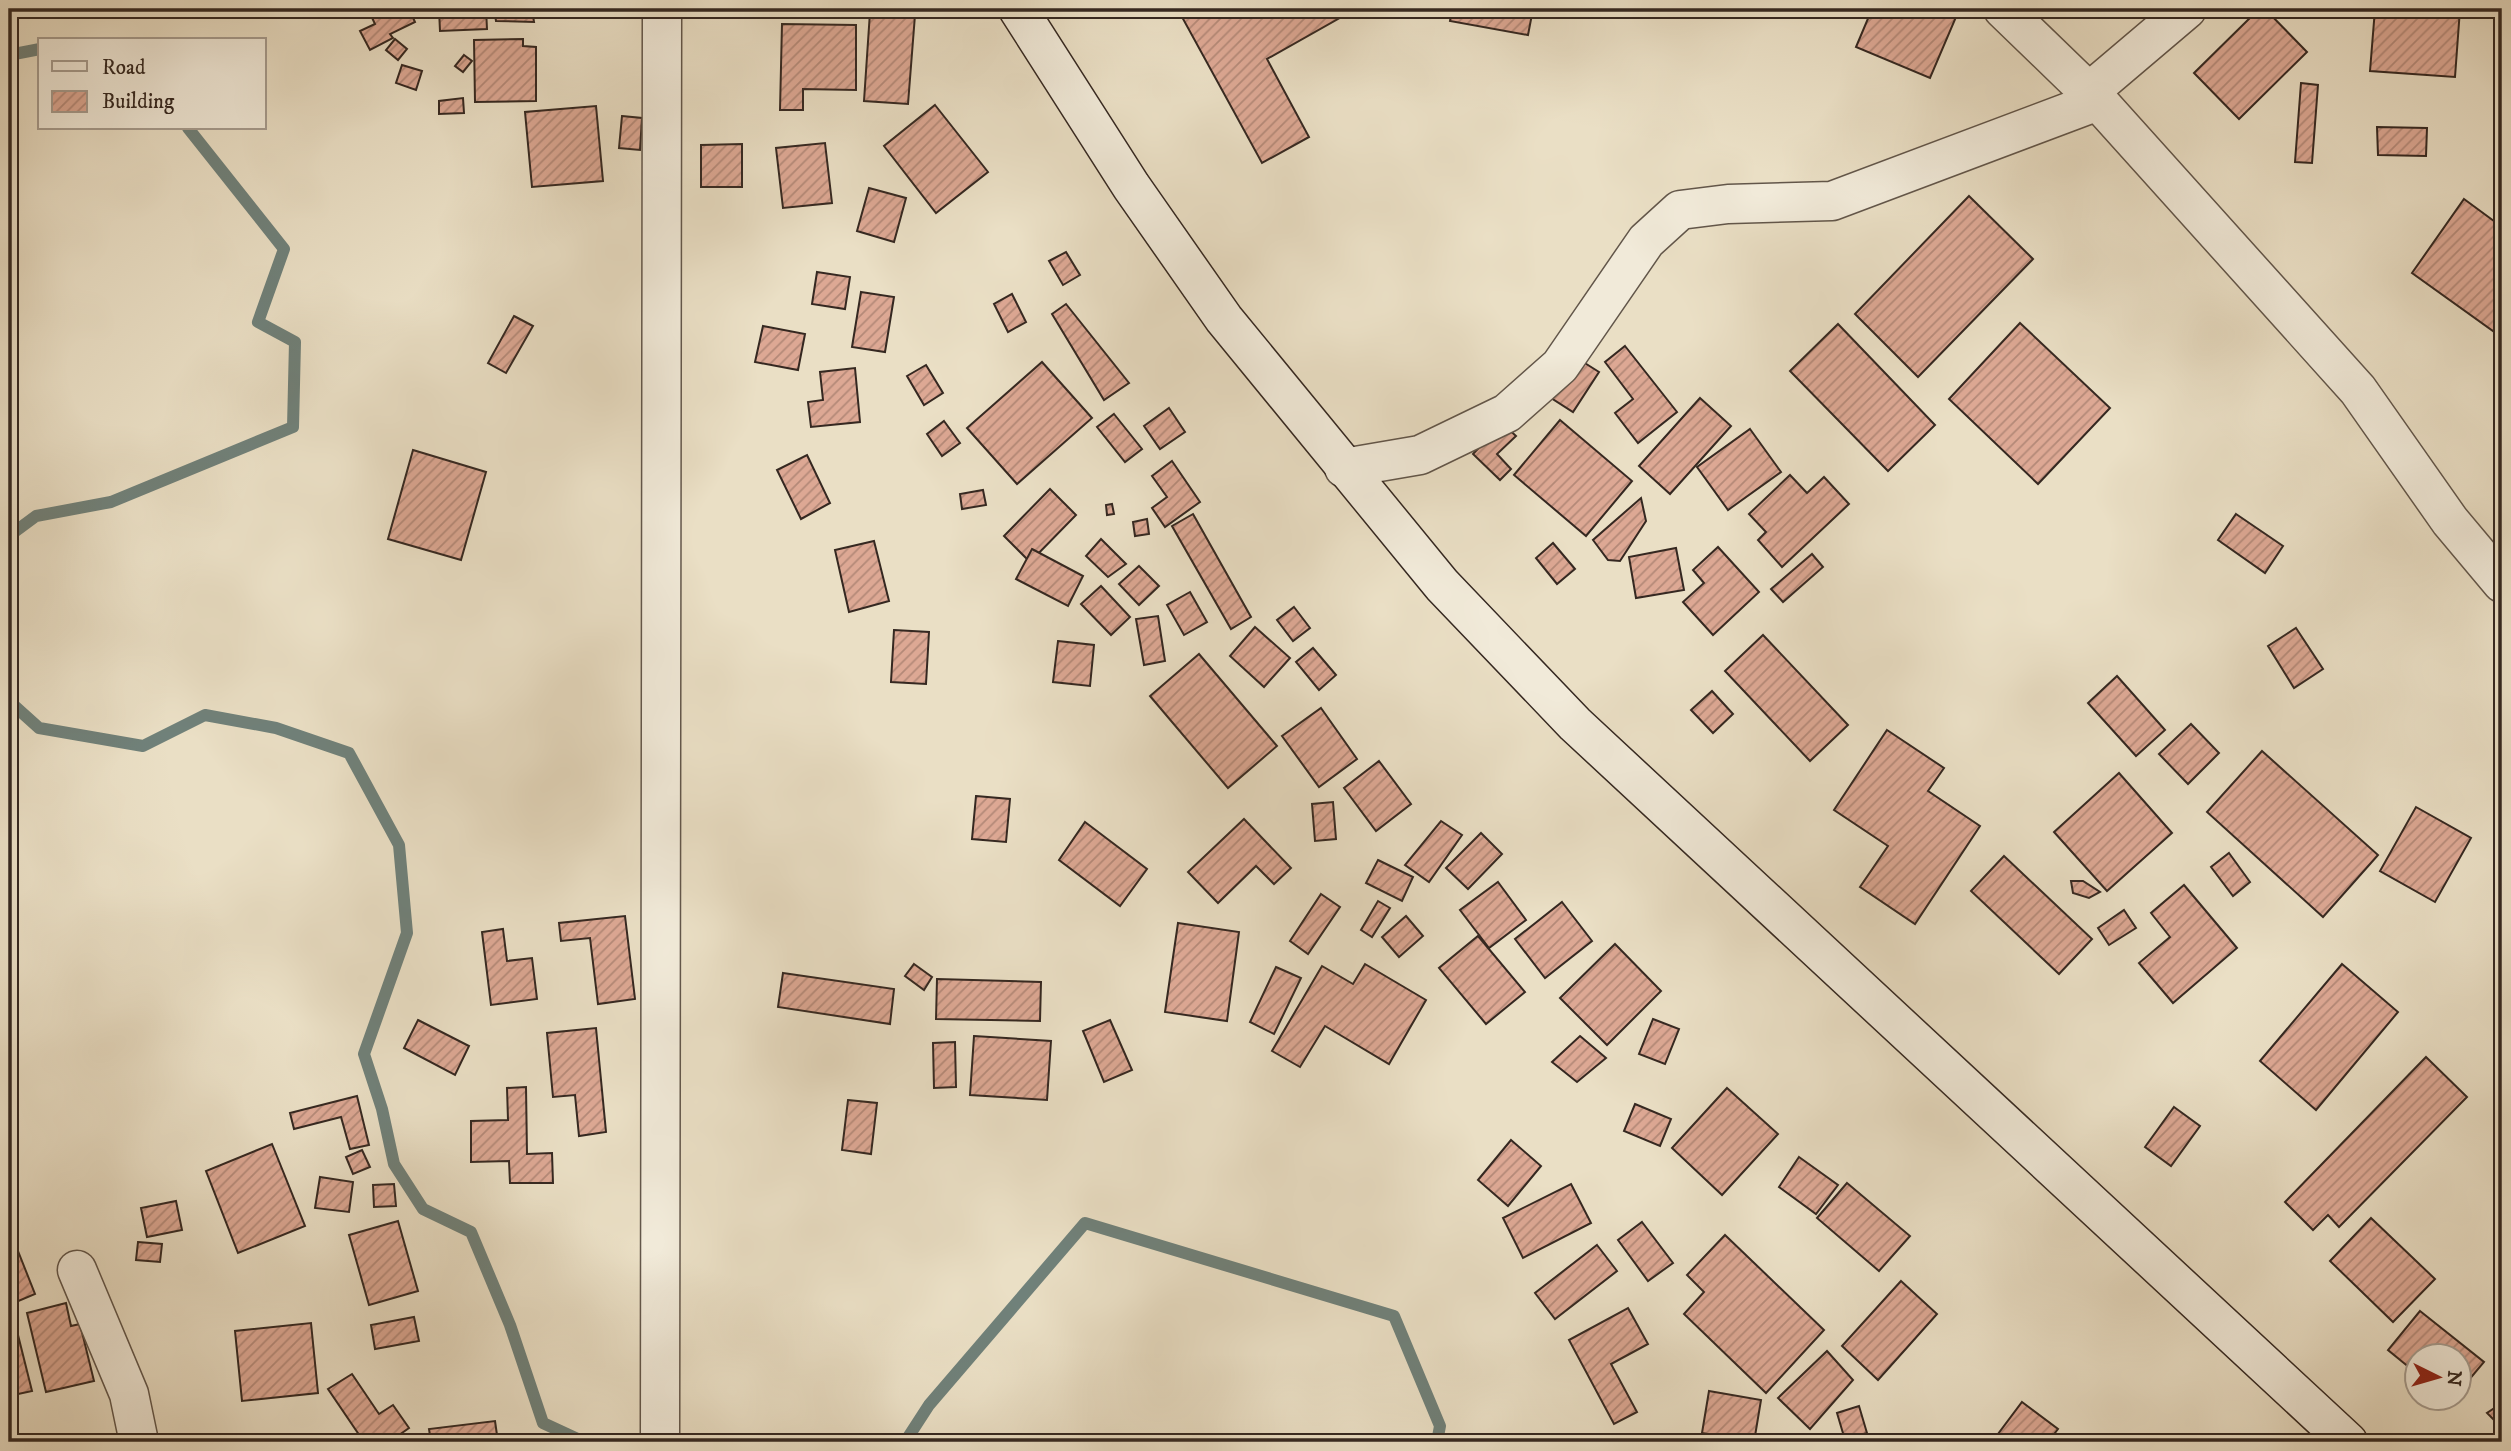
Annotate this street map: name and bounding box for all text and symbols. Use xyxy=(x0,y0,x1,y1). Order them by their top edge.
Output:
legend xyxy=(38,38,266,130)
text: Road xyxy=(102,55,146,81)
text: Building xyxy=(102,89,175,115)
north arrow xyxy=(2402,1342,2472,1412)
text: N xyxy=(2441,1370,2466,1388)

